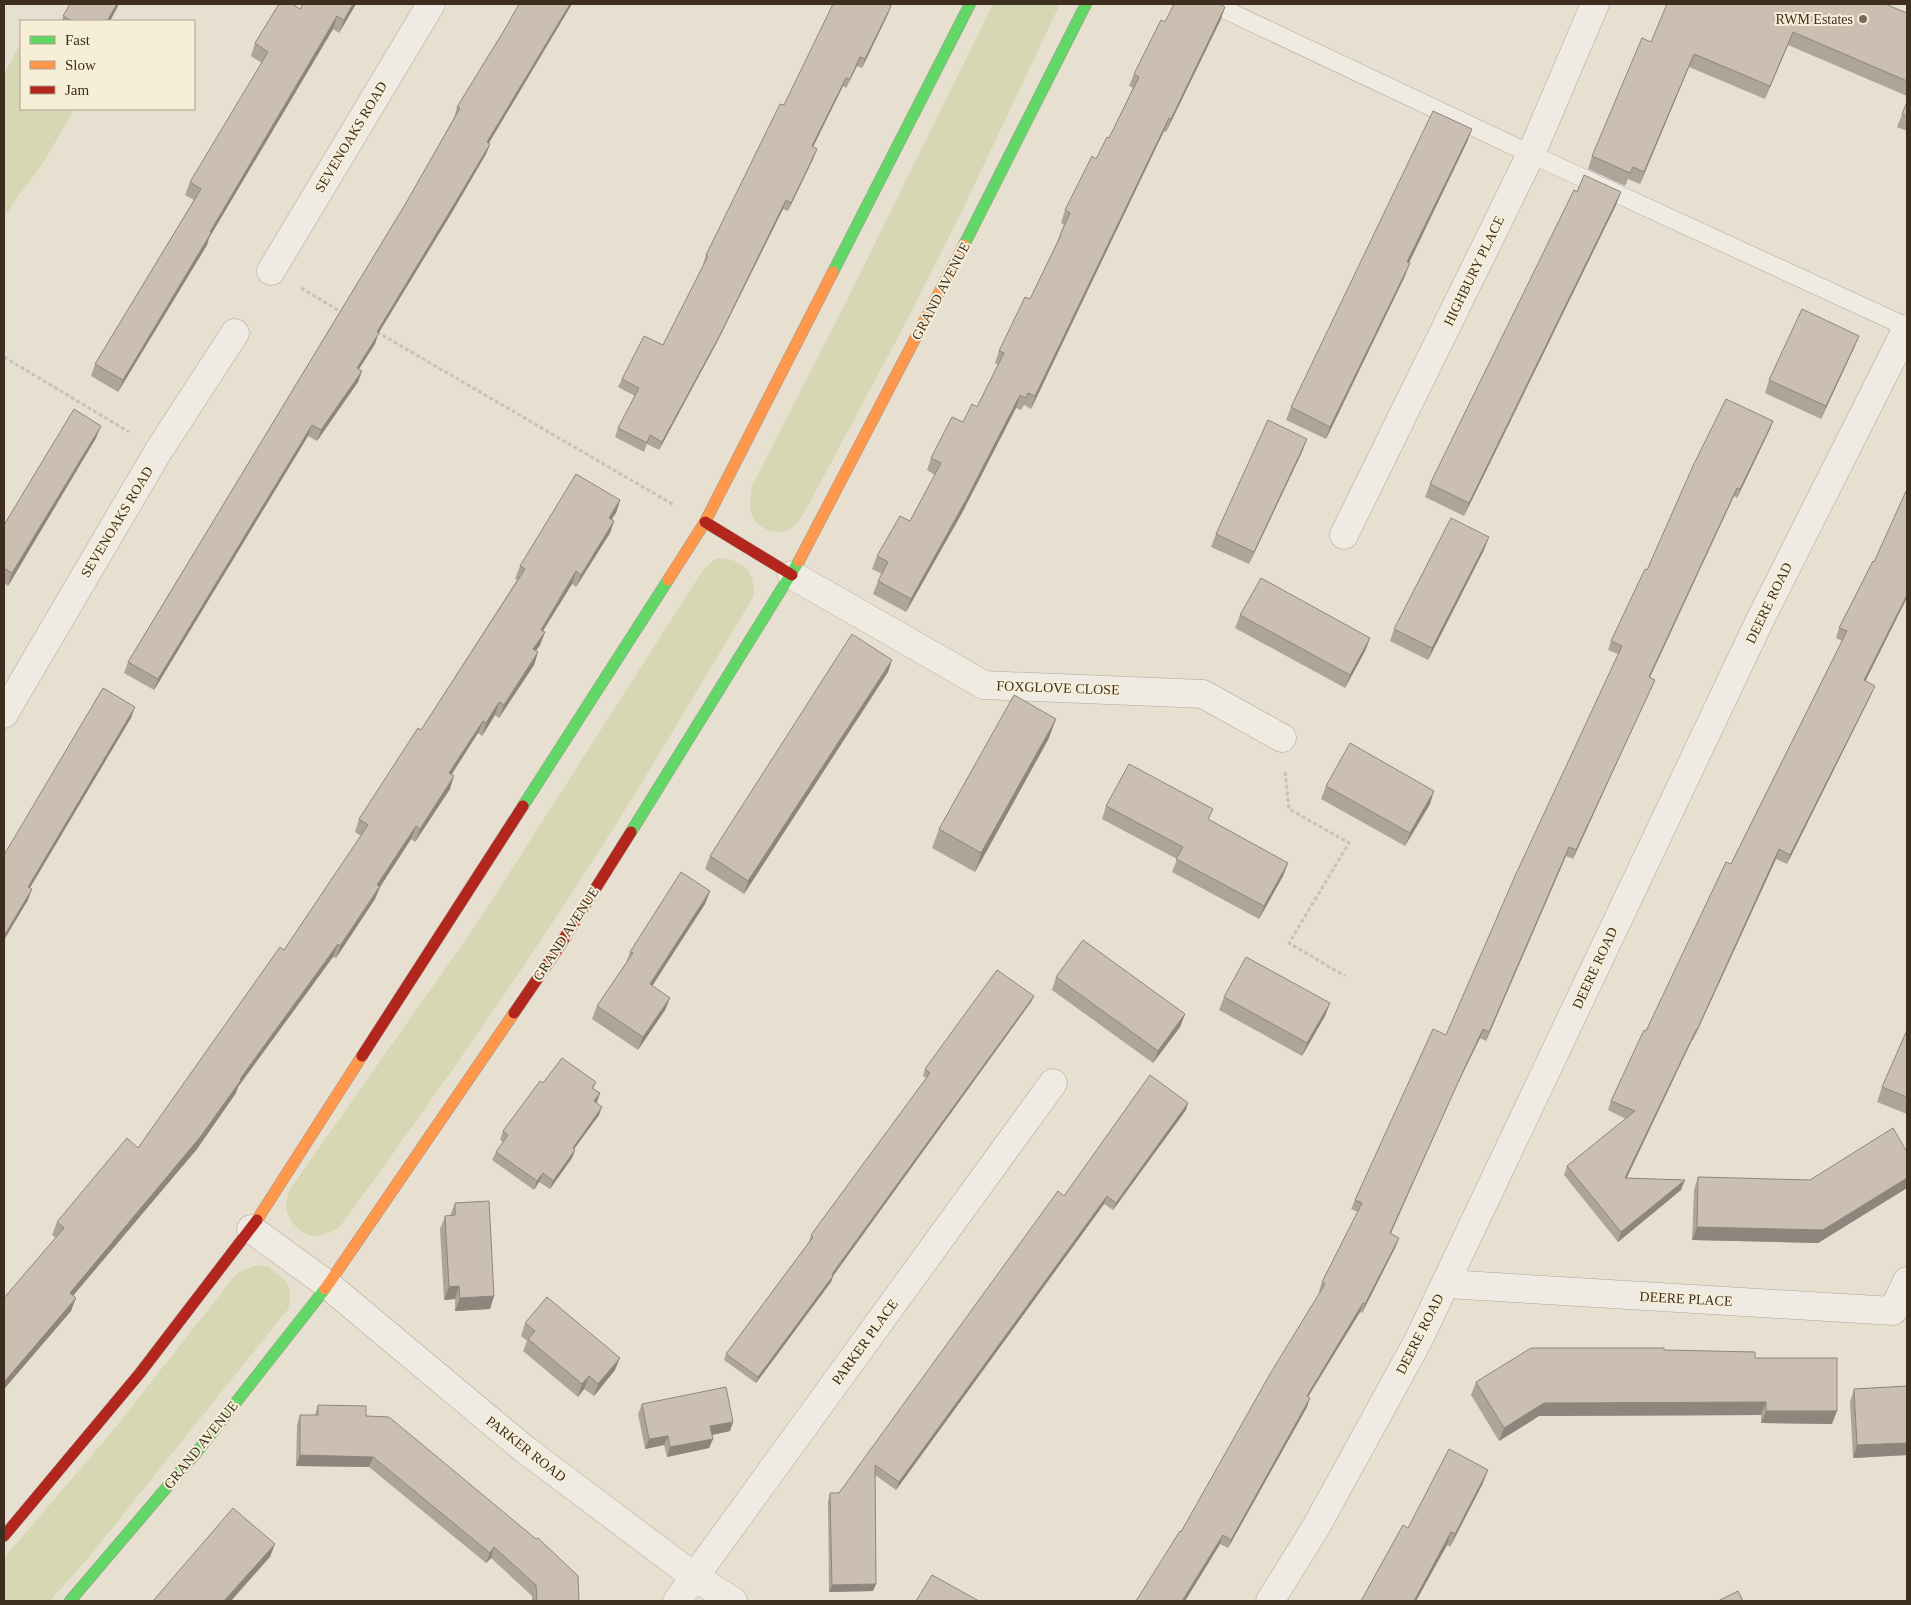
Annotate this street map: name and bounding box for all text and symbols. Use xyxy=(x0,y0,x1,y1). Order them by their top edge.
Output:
place label: RWM Estates xyxy=(1776,12,1853,27)
marker: RWM Estates xyxy=(1857,13,1869,25)
legend xyxy=(20,20,195,110)
text: Fast xyxy=(65,32,91,48)
text: Slow xyxy=(65,57,96,73)
street label: SEVENOAKS ROAD xyxy=(312,79,390,195)
text: Jam xyxy=(65,82,89,98)
street label: HIGHBURY PLACE xyxy=(1441,214,1507,328)
street label: GRAND AVENUE xyxy=(909,240,973,342)
street label: SEVENOAKS ROAD xyxy=(78,464,156,580)
street label: DEERE ROAD xyxy=(1743,560,1795,646)
street label: FOXGLOVE CLOSE xyxy=(996,678,1120,698)
street label: GRAND AVENUE xyxy=(530,885,602,983)
street label: DEERE ROAD xyxy=(1570,925,1620,1011)
street label: DEERE PLACE xyxy=(1639,1289,1733,1309)
street label: DEERE ROAD xyxy=(1393,1291,1447,1377)
street label: PARKER PLACE xyxy=(829,1296,901,1388)
street label: GRAND AVENUE xyxy=(161,1398,241,1492)
street label: PARKER ROAD xyxy=(483,1413,569,1485)

